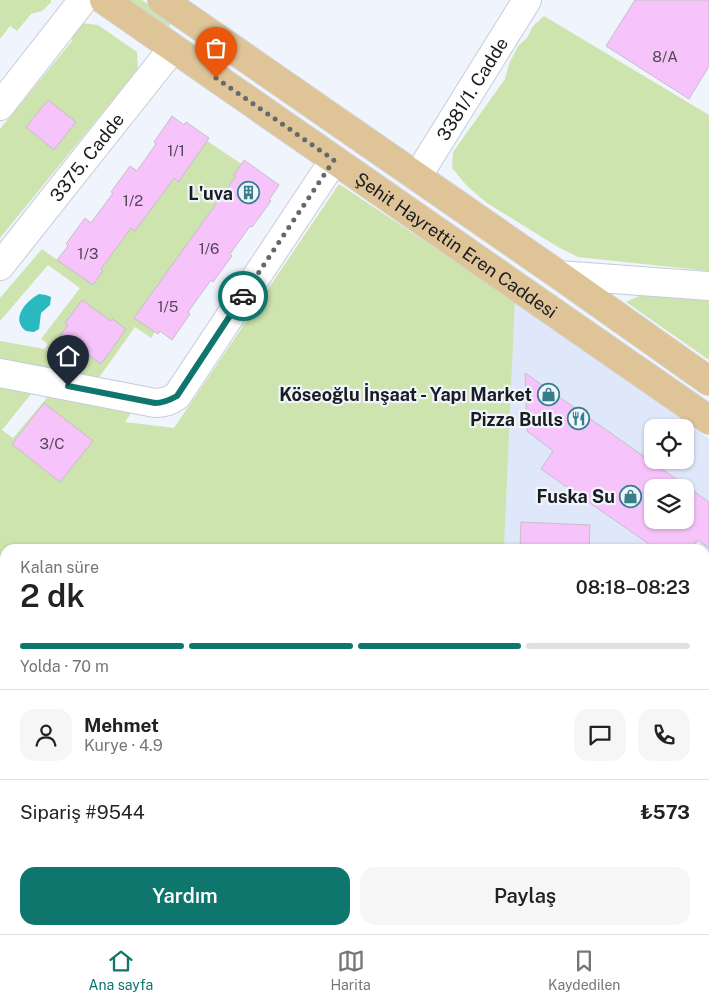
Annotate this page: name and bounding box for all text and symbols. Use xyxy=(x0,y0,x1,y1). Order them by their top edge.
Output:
pin xyxy=(195,27,237,78)
street label: 3381/1. Cadde xyxy=(432,33,512,144)
icon: bag xyxy=(202,34,230,62)
house number: 8/A xyxy=(652,48,678,65)
street label: 3375. Cadde xyxy=(45,109,128,205)
house number: 1/1 xyxy=(167,142,185,159)
street label: Şehit Hayrettin Eren Caddesi xyxy=(352,167,561,322)
building icon: L'uva xyxy=(237,181,261,205)
place label: L'uva xyxy=(188,183,233,204)
house number: 1/2 xyxy=(123,192,143,209)
house number: 1/6 xyxy=(199,240,219,257)
house number: 1/3 xyxy=(78,245,98,262)
courier xyxy=(218,271,268,321)
icon: car xyxy=(229,282,257,310)
house number: 1/5 xyxy=(158,298,178,315)
pin xyxy=(47,335,89,386)
icon: home xyxy=(54,342,82,370)
shop icon: Köseoğlu İnşaat - Yapı Market xyxy=(536,382,560,406)
place label: Köseoğlu İnşaat - Yapı Market xyxy=(279,383,532,405)
restaurant icon: Pizza Bulls xyxy=(567,407,591,431)
place label: Pizza Bulls xyxy=(470,409,563,430)
map controls xyxy=(644,419,694,529)
button: locate xyxy=(644,419,694,469)
house number: 3/C xyxy=(39,435,65,452)
button: layers xyxy=(644,479,694,529)
shop icon: Fuska Su xyxy=(619,484,643,508)
place label: Fuska Su xyxy=(536,486,615,507)
text: Kalan süre xyxy=(20,558,99,577)
text: 08:18–08:23 xyxy=(576,576,690,598)
text: 2 dk xyxy=(20,577,85,614)
text: Yolda · 70 m xyxy=(20,657,109,676)
button: person xyxy=(20,709,72,761)
button: chat xyxy=(574,709,626,761)
button: phone xyxy=(638,709,690,761)
text: Mehmet xyxy=(84,714,159,736)
text: Kurye · 4.9 xyxy=(84,736,163,755)
text: Sipariş #9544 xyxy=(20,801,145,823)
text: ₺573 xyxy=(640,801,690,823)
button: Yardım xyxy=(20,867,350,925)
button: Paylaş xyxy=(360,867,690,925)
tab: Ana sayfa xyxy=(89,947,153,993)
tab: Harita xyxy=(330,947,371,993)
tab: Kaydedilen xyxy=(548,947,620,993)

